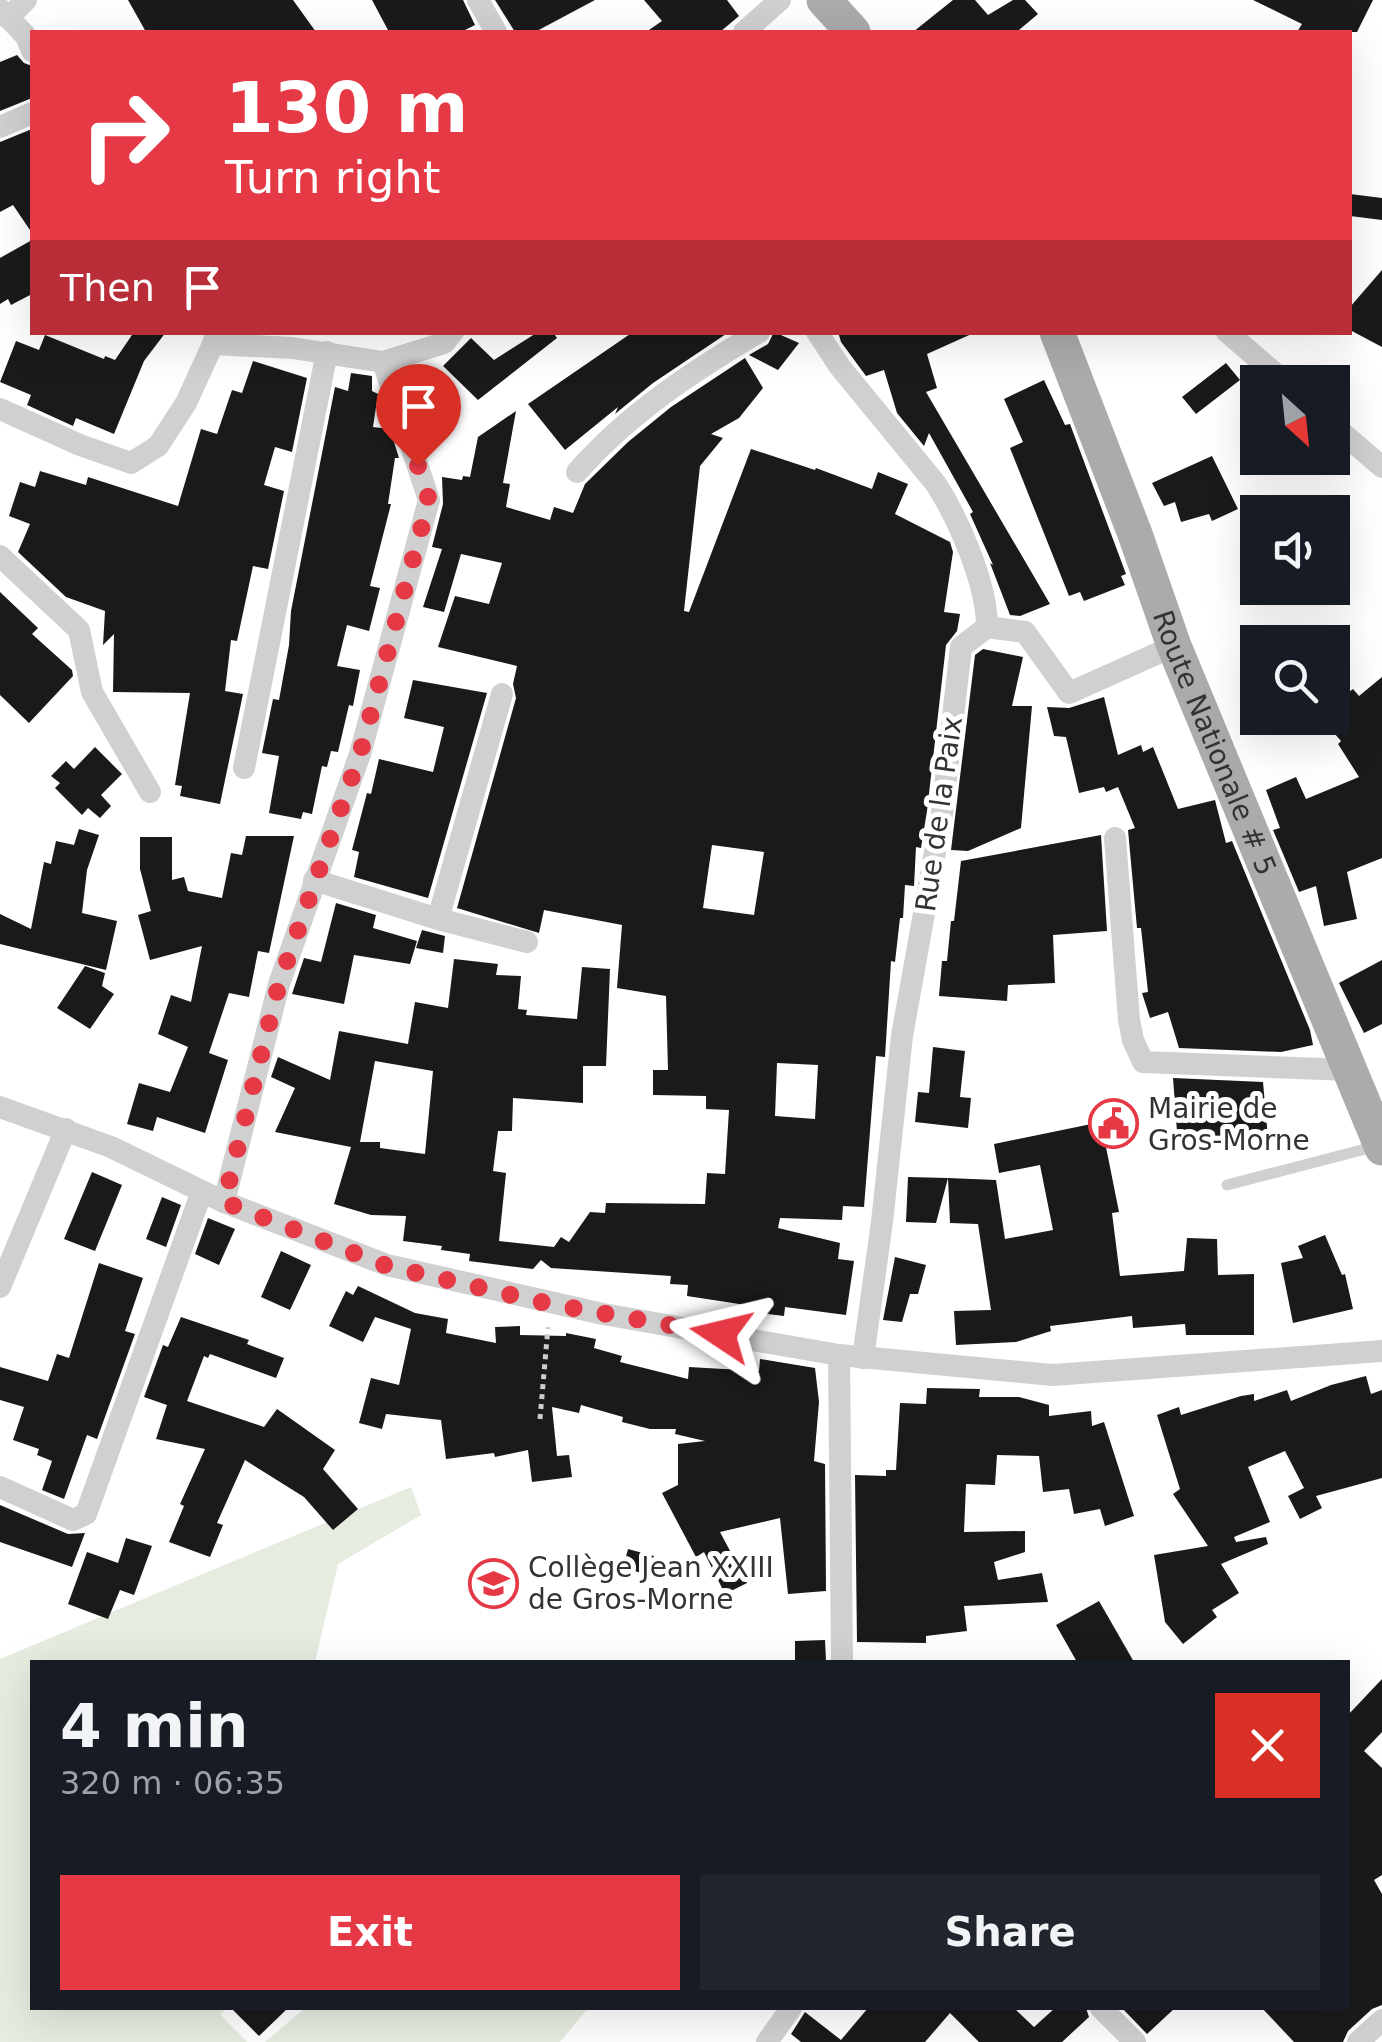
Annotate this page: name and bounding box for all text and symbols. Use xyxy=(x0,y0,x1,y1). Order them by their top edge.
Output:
text: 130 m xyxy=(225,67,468,149)
icon: right xyxy=(60,70,190,200)
text: Turn right xyxy=(225,151,440,204)
icon: arrive xyxy=(175,260,230,315)
text: Then xyxy=(60,266,155,310)
pin xyxy=(376,364,461,467)
north arrow xyxy=(1240,365,1350,475)
map controls xyxy=(1240,365,1350,735)
icon: arrive xyxy=(391,379,446,434)
button: sound xyxy=(1240,495,1350,605)
street label: Route Nationale # 5 xyxy=(1146,606,1284,880)
button: search xyxy=(1240,625,1350,735)
street label: Rue de la Paix xyxy=(909,714,969,914)
place label: Mairie de Gros-Morne xyxy=(1148,1092,1310,1157)
public building icon: Mairie de Gros-Morne xyxy=(1087,1098,1139,1150)
position arrow xyxy=(669,1282,773,1386)
place label: Collège Jean XXIII de Gros-Morne xyxy=(528,1551,774,1616)
school or university icon: Collège Jean XXIII de Gros-Morne xyxy=(467,1557,519,1609)
text: 4 min xyxy=(60,1691,248,1761)
button: close xyxy=(1215,1693,1320,1798)
text: 320 m · 06:35 xyxy=(60,1764,285,1802)
button: Exit xyxy=(60,1875,680,1990)
button: Share xyxy=(700,1875,1320,1990)

